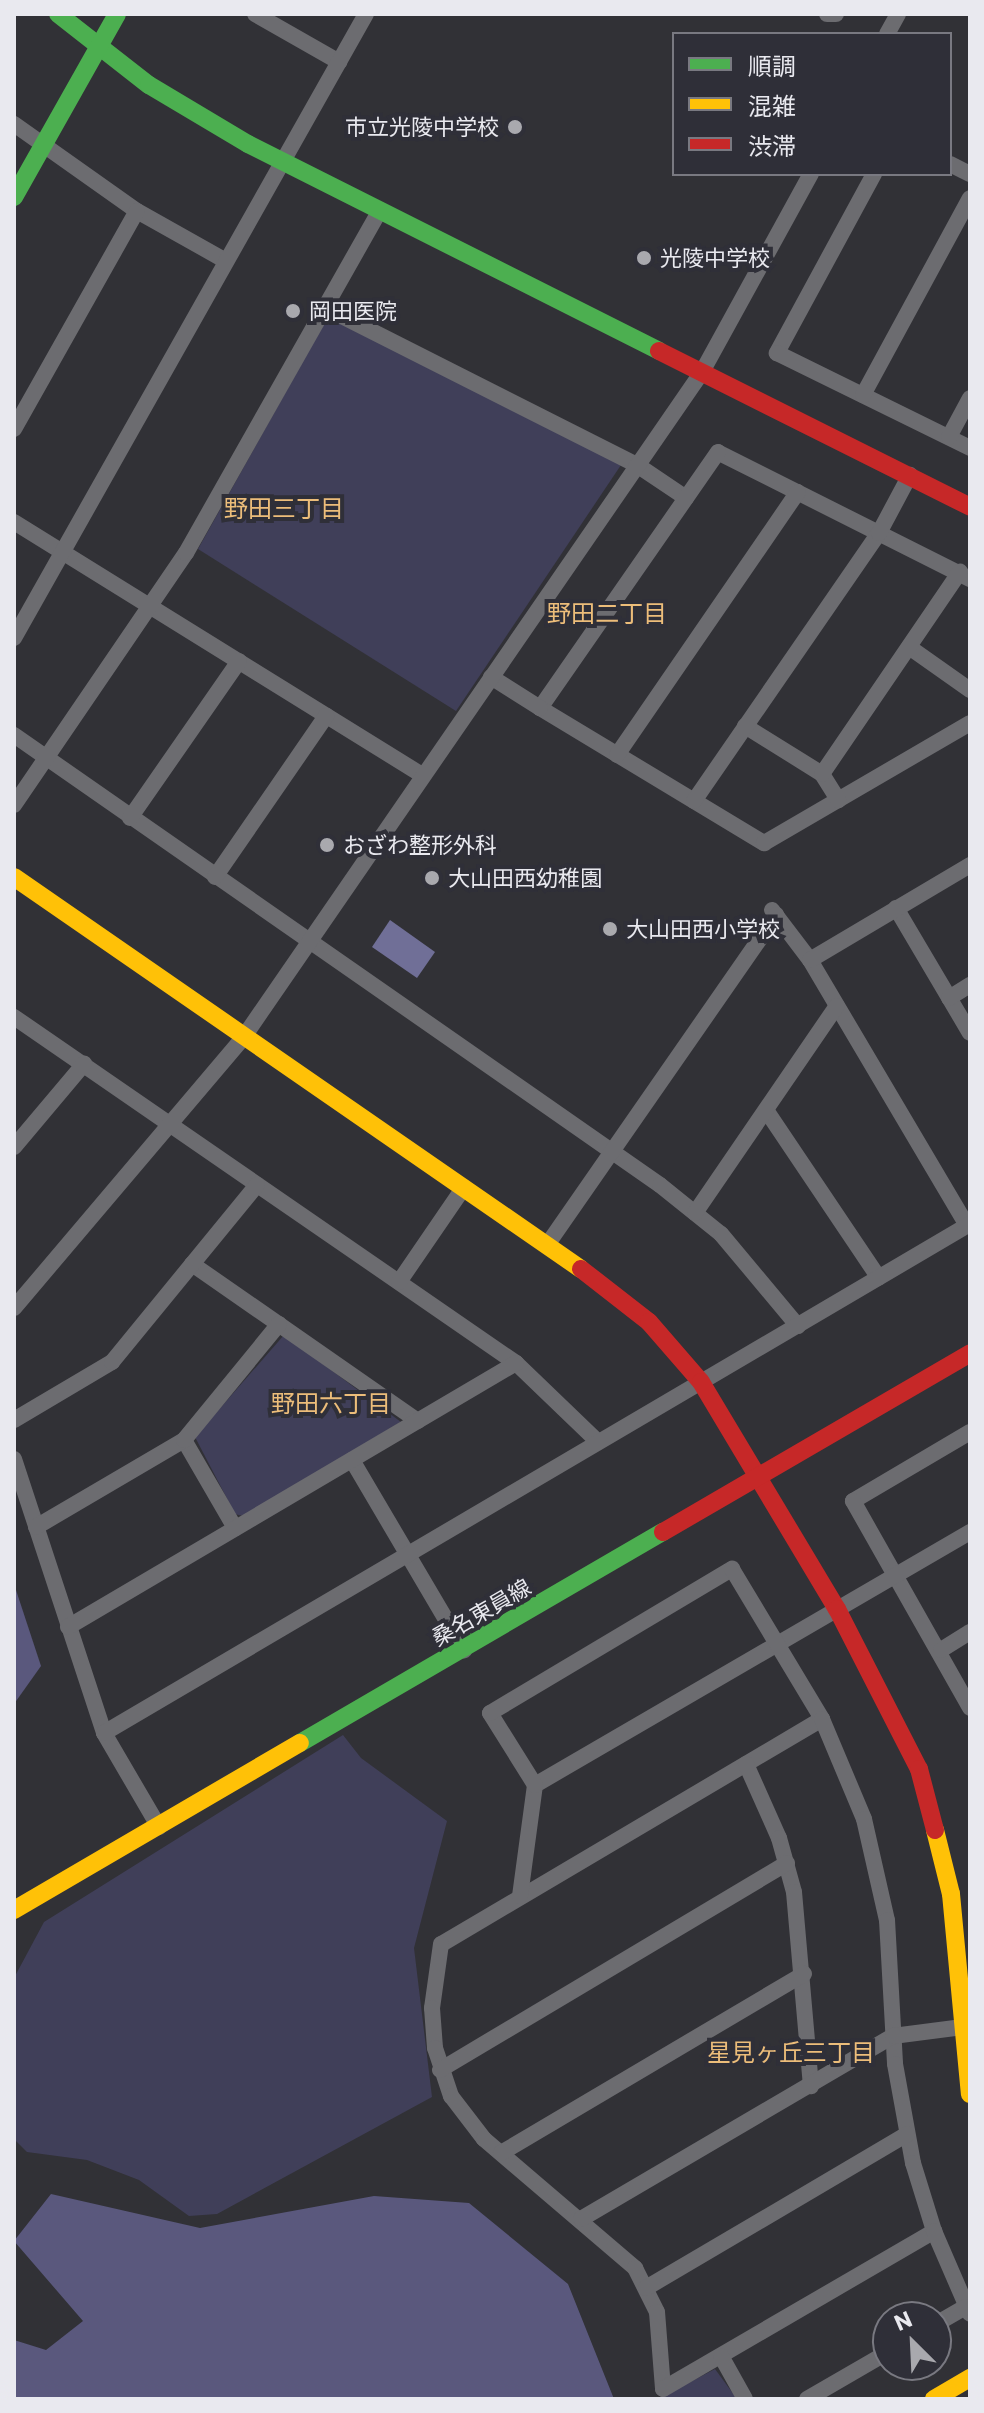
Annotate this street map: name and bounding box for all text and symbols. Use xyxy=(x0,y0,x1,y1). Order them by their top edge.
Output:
legend xyxy=(672,32,952,176)
text: 順調 xyxy=(748,51,796,80)
text: 混雑 xyxy=(748,91,796,120)
place label: 市立光陵中学校 xyxy=(345,114,499,140)
marker: 市立光陵中学校 xyxy=(506,118,524,136)
text: 渋滞 xyxy=(748,131,796,160)
place label: 光陵中学校 xyxy=(660,245,770,271)
marker: 光陵中学校 xyxy=(635,249,653,267)
place label: 岡田医院 xyxy=(309,298,397,324)
marker: 岡田医院 xyxy=(284,302,302,320)
district label: 野田三丁目 xyxy=(224,494,344,522)
district label: 野田二丁目 xyxy=(547,599,667,627)
place label: おざわ整形外科 xyxy=(343,832,497,858)
marker: おざわ整形外科 xyxy=(318,836,336,854)
place label: 大山田西幼稚園 xyxy=(448,865,602,891)
marker: 大山田西幼稚園 xyxy=(423,869,441,887)
place label: 大山田西小学校 xyxy=(626,916,780,942)
marker: 大山田西小学校 xyxy=(601,920,619,938)
district label: 野田六丁目 xyxy=(271,1389,391,1417)
street label: 桑名東員線 xyxy=(427,1573,535,1651)
district label: 星見ヶ丘三丁目 xyxy=(707,2038,875,2066)
north arrow xyxy=(872,2301,952,2381)
text: N xyxy=(890,2305,916,2336)

